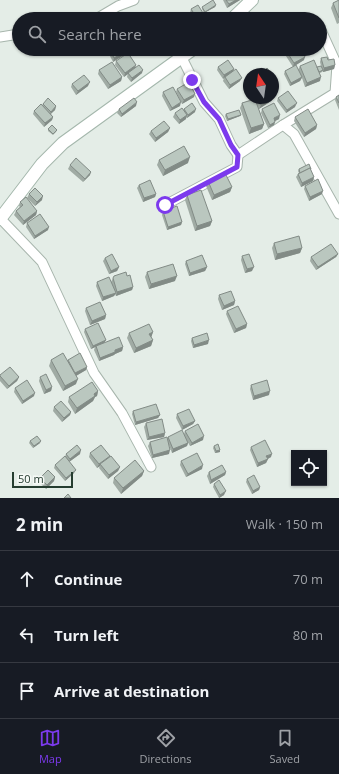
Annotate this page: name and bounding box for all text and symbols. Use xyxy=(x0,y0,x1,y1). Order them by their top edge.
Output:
search box xyxy=(12,12,327,56)
icon: search xyxy=(26,23,48,45)
text: Search here xyxy=(58,24,142,44)
north arrow xyxy=(243,68,279,104)
route end xyxy=(183,71,201,89)
route start xyxy=(156,196,174,214)
map controls xyxy=(291,450,327,486)
button: locate xyxy=(291,450,327,486)
scale bar xyxy=(12,470,73,489)
text: 50 m xyxy=(18,471,44,486)
text: 2 min xyxy=(16,513,63,536)
text: Walk · 150 m xyxy=(246,515,323,533)
icon: ahead xyxy=(16,568,38,590)
text: Continue xyxy=(54,569,122,589)
text: 70 m xyxy=(293,570,323,588)
icon: left xyxy=(16,624,38,646)
text: Turn left xyxy=(54,625,119,645)
text: 80 m xyxy=(293,626,323,644)
icon: arrive xyxy=(16,680,38,702)
text: Arrive at destination xyxy=(54,681,209,701)
tab: Map xyxy=(39,727,62,766)
tab: Directions xyxy=(140,727,192,766)
tab: Saved xyxy=(269,727,300,766)

